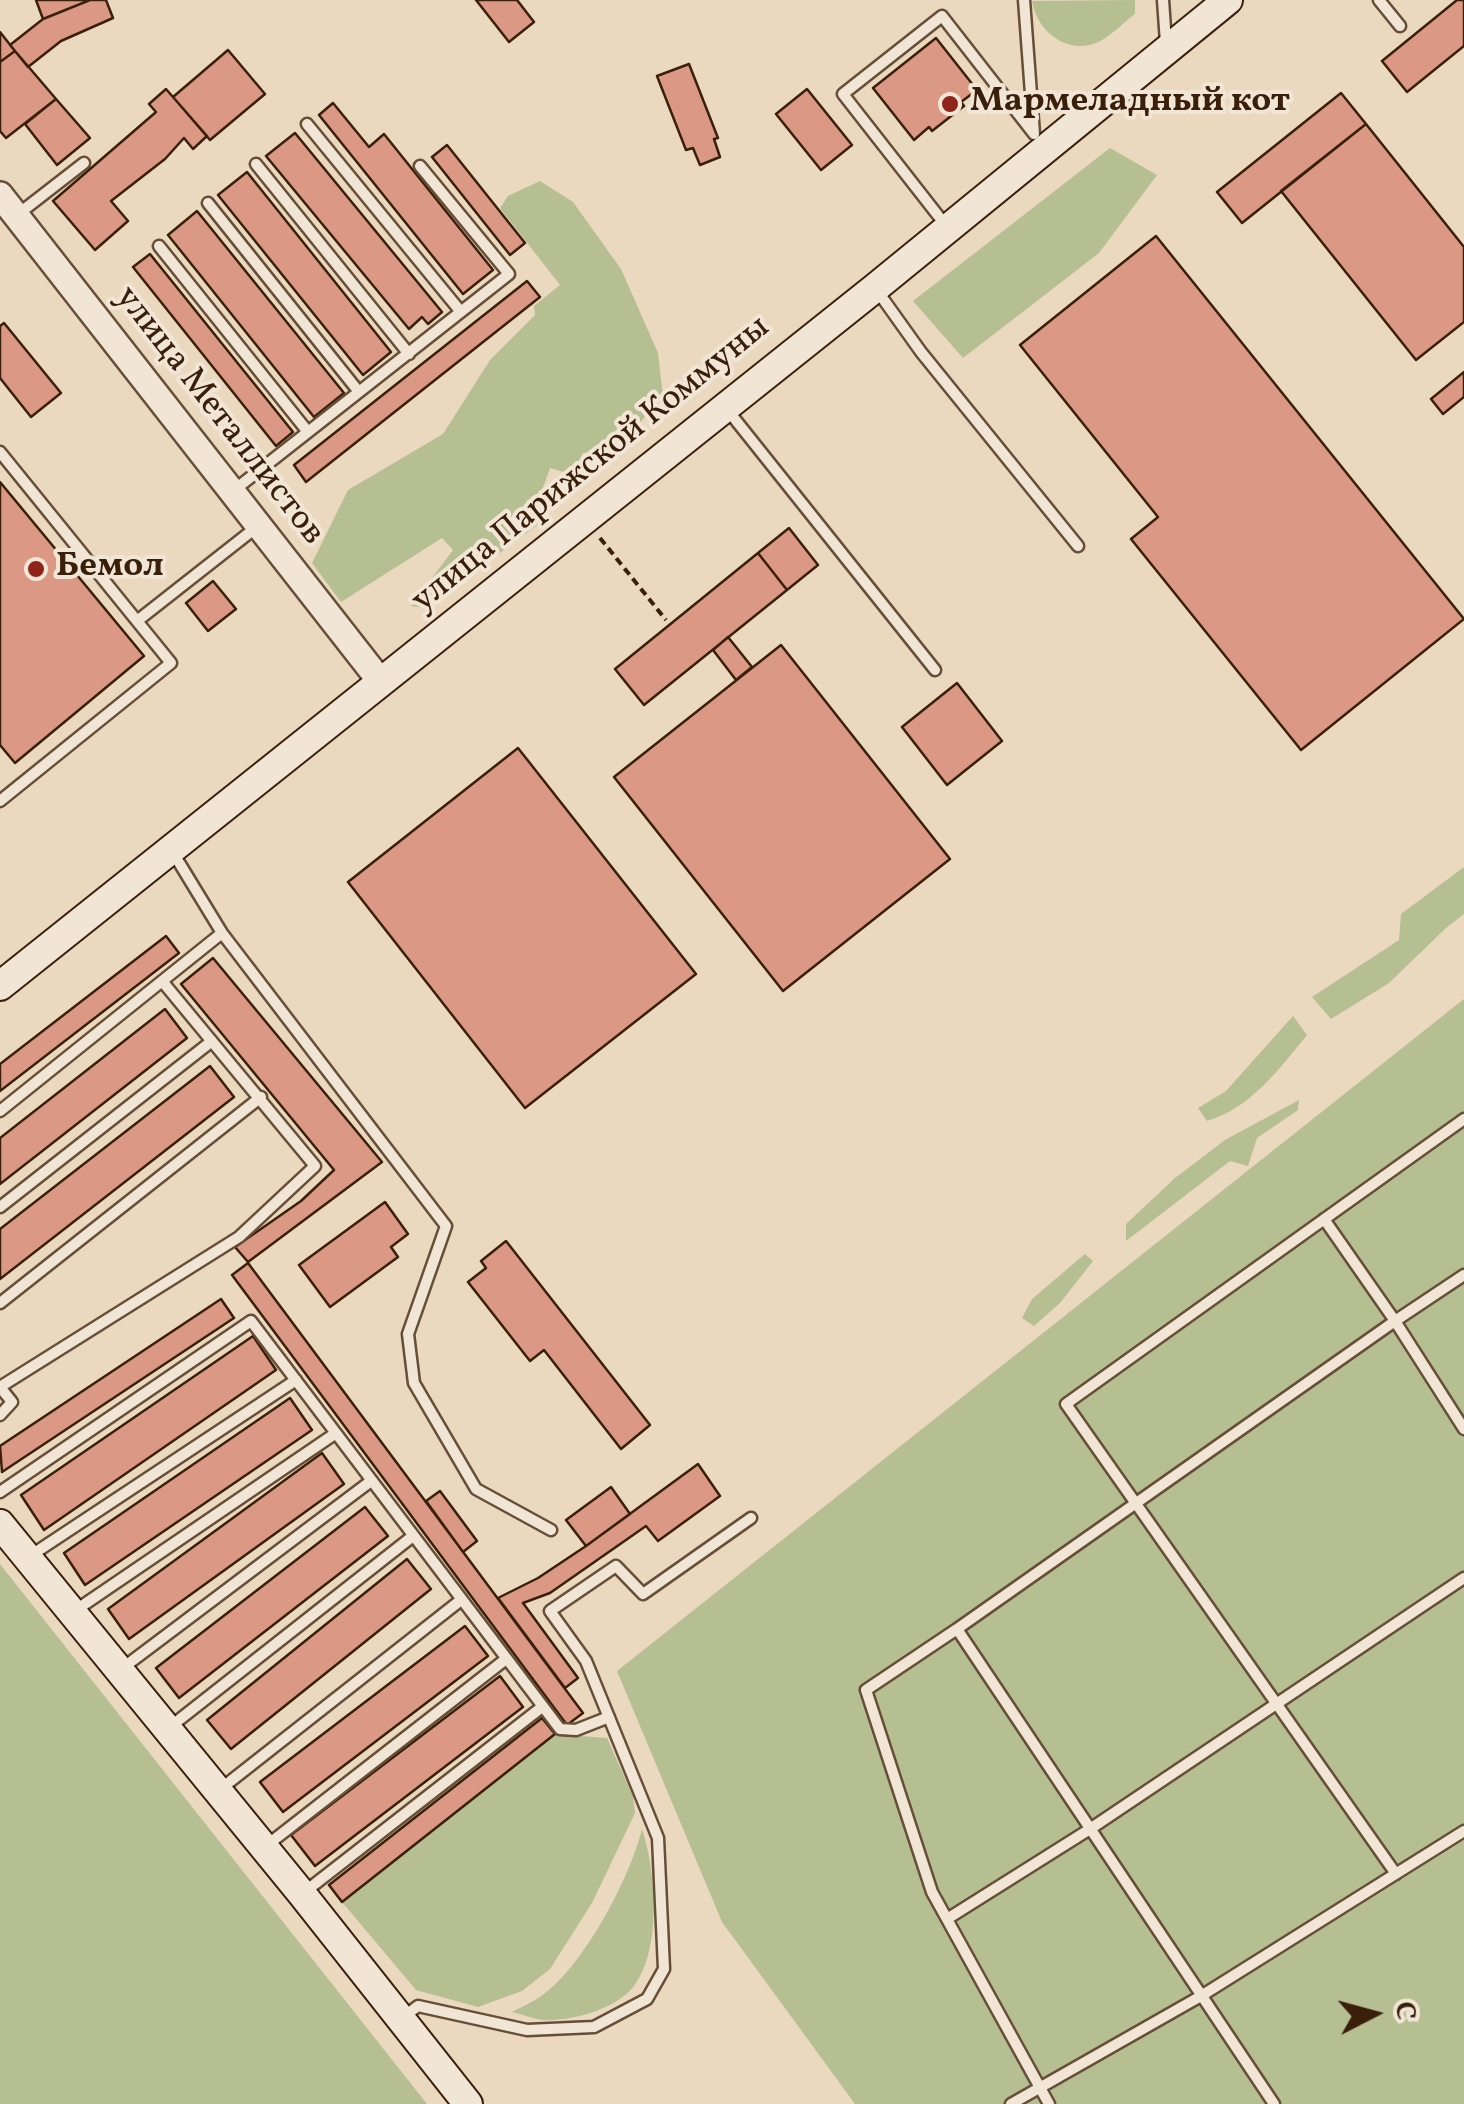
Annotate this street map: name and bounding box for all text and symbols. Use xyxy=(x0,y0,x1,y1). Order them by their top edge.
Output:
place label: Мармеладный кот xyxy=(970,83,1290,125)
marker: Мармеладный кот xyxy=(939,93,961,115)
street label: улица Металлистов xyxy=(104,279,332,555)
street label: улица Парижской Коммуны xyxy=(404,308,780,624)
place label: Бемол xyxy=(56,548,164,590)
marker: Бемол xyxy=(25,558,47,580)
north arrow xyxy=(1324,1964,1424,2064)
text: С xyxy=(1384,2000,1425,2022)

